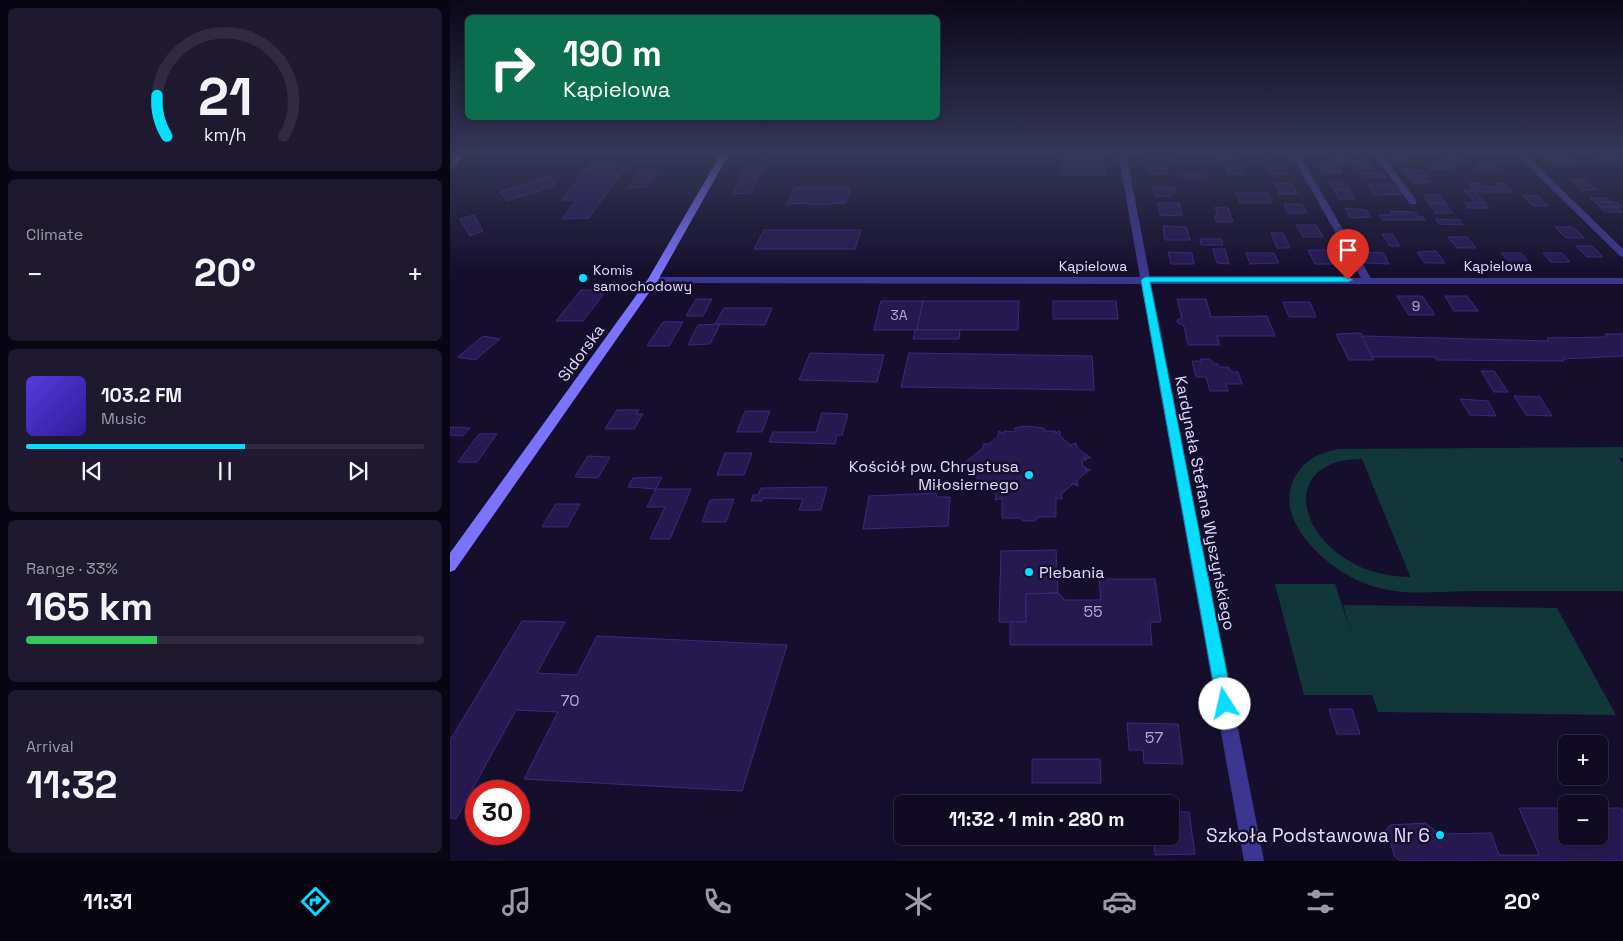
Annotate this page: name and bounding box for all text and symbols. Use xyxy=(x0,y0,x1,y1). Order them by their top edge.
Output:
text: 190 m xyxy=(563,32,662,76)
icon: right xyxy=(480,35,545,100)
text: 21 xyxy=(198,64,252,130)
text: Kąpielowa xyxy=(563,75,671,103)
text: km/h xyxy=(204,123,246,146)
text: Climate xyxy=(26,224,83,245)
pin xyxy=(1327,229,1369,280)
icon: arrive xyxy=(1334,236,1362,264)
text: 20° xyxy=(194,249,256,297)
text: − xyxy=(26,256,43,292)
text: + xyxy=(407,256,424,292)
street label: Kąpielowa xyxy=(1059,257,1127,275)
street label: Kąpielowa xyxy=(1464,257,1532,275)
place label: Komis samochodowy xyxy=(593,261,692,295)
marker: Komis samochodowy xyxy=(577,272,589,284)
house number: 9 xyxy=(1412,297,1420,315)
house number: 3A xyxy=(890,306,908,324)
street label: Sidorska xyxy=(553,320,609,386)
street label: Kardynała Stefana Wyszyńskiego xyxy=(1170,374,1240,632)
text: 103.2 FM xyxy=(101,383,182,408)
text: Music xyxy=(101,408,147,429)
place label: Kościół pw. Chrystusa Miłosiernego xyxy=(849,456,1019,495)
icon: previous xyxy=(78,457,106,485)
icon: pause xyxy=(211,457,239,485)
icon: next xyxy=(344,457,372,485)
marker: Kościół pw. Chrystusa Miłosiernego xyxy=(1023,469,1035,481)
text: Range · 33% xyxy=(26,558,118,579)
place label: Plebania xyxy=(1039,562,1104,583)
marker: Plebania xyxy=(1023,566,1035,578)
text: 165 km xyxy=(26,583,153,631)
house number: 55 xyxy=(1083,601,1103,622)
position arrow xyxy=(1198,677,1250,729)
house number: 70 xyxy=(560,690,580,711)
house number: 57 xyxy=(1145,727,1163,748)
map controls xyxy=(1558,735,1608,845)
button: + xyxy=(1558,735,1608,785)
text: Arrival xyxy=(26,736,74,757)
text: 11:32 xyxy=(26,761,117,809)
speed limit sign: 30 xyxy=(465,780,530,845)
button: − xyxy=(1558,795,1608,845)
text: 11:32 · 1 min · 280 m xyxy=(949,807,1124,832)
place label: Szkoła Podstawowa Nr 6 xyxy=(1206,823,1430,848)
marker: Szkoła Podstawowa Nr 6 xyxy=(1434,829,1446,841)
icon: directions xyxy=(298,884,333,919)
icon: music xyxy=(499,884,534,919)
icon: phone xyxy=(700,884,735,919)
icon: climate xyxy=(901,884,936,919)
icon: car xyxy=(1102,884,1137,919)
icon: filters xyxy=(1303,884,1338,919)
text: 11:31 xyxy=(83,887,132,915)
text: 20° xyxy=(1504,887,1540,915)

